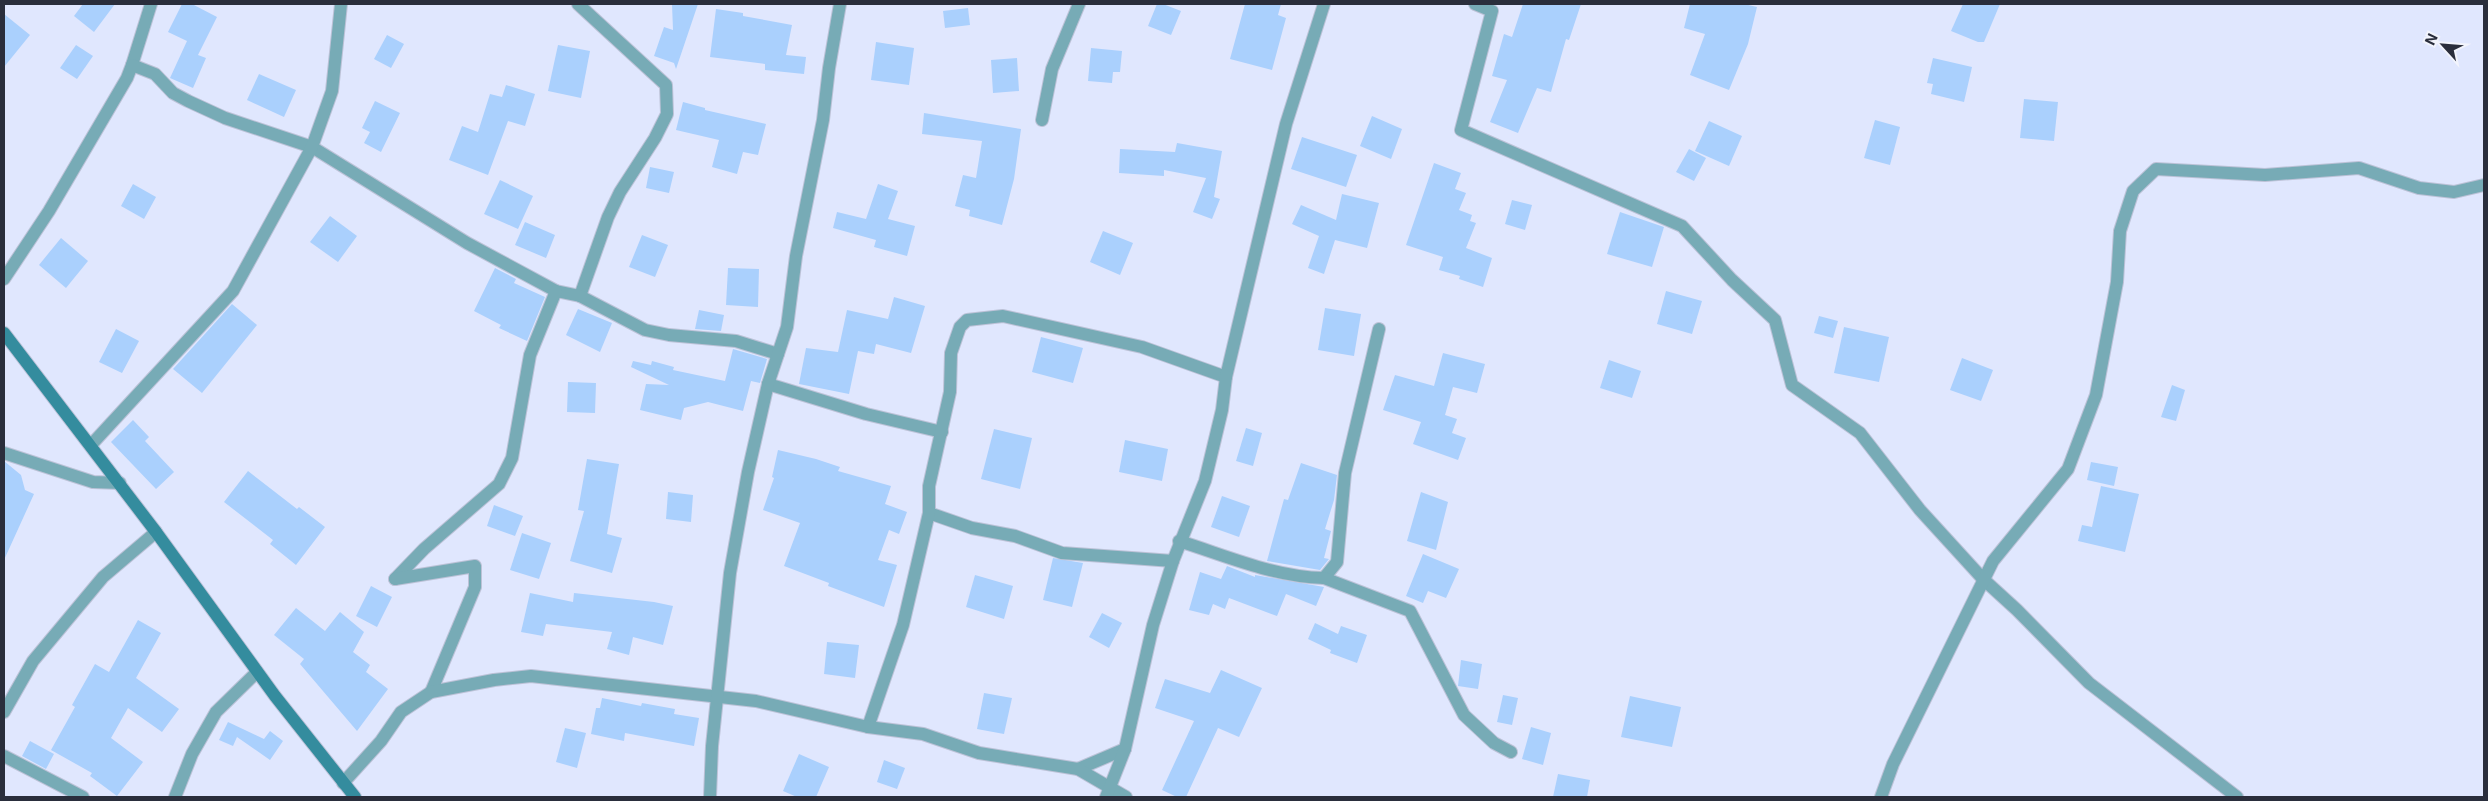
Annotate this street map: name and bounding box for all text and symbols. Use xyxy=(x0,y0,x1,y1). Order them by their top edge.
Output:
north arrow xyxy=(2418,20,2468,70)
text: N xyxy=(2421,31,2441,48)

